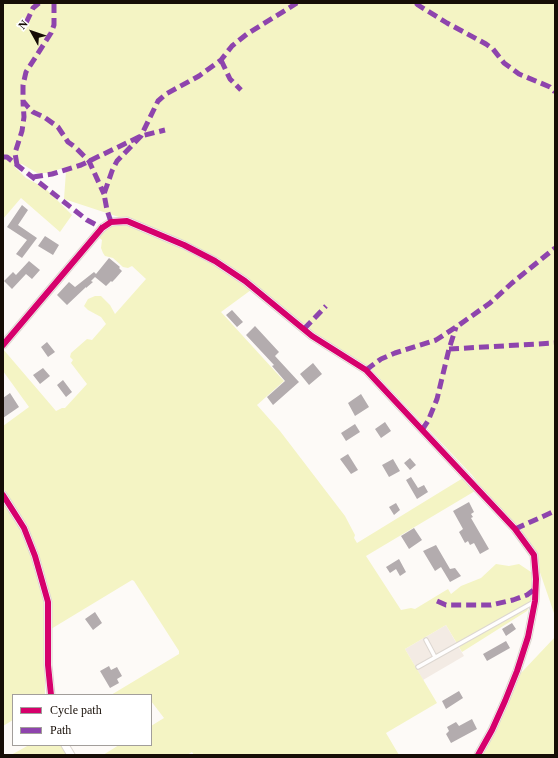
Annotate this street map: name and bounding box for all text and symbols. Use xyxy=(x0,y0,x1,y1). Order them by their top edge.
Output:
north arrow xyxy=(12,12,52,52)
text: N xyxy=(16,17,30,31)
legend xyxy=(12,694,152,746)
text: Cycle path xyxy=(50,703,102,717)
text: Path xyxy=(50,723,71,737)

